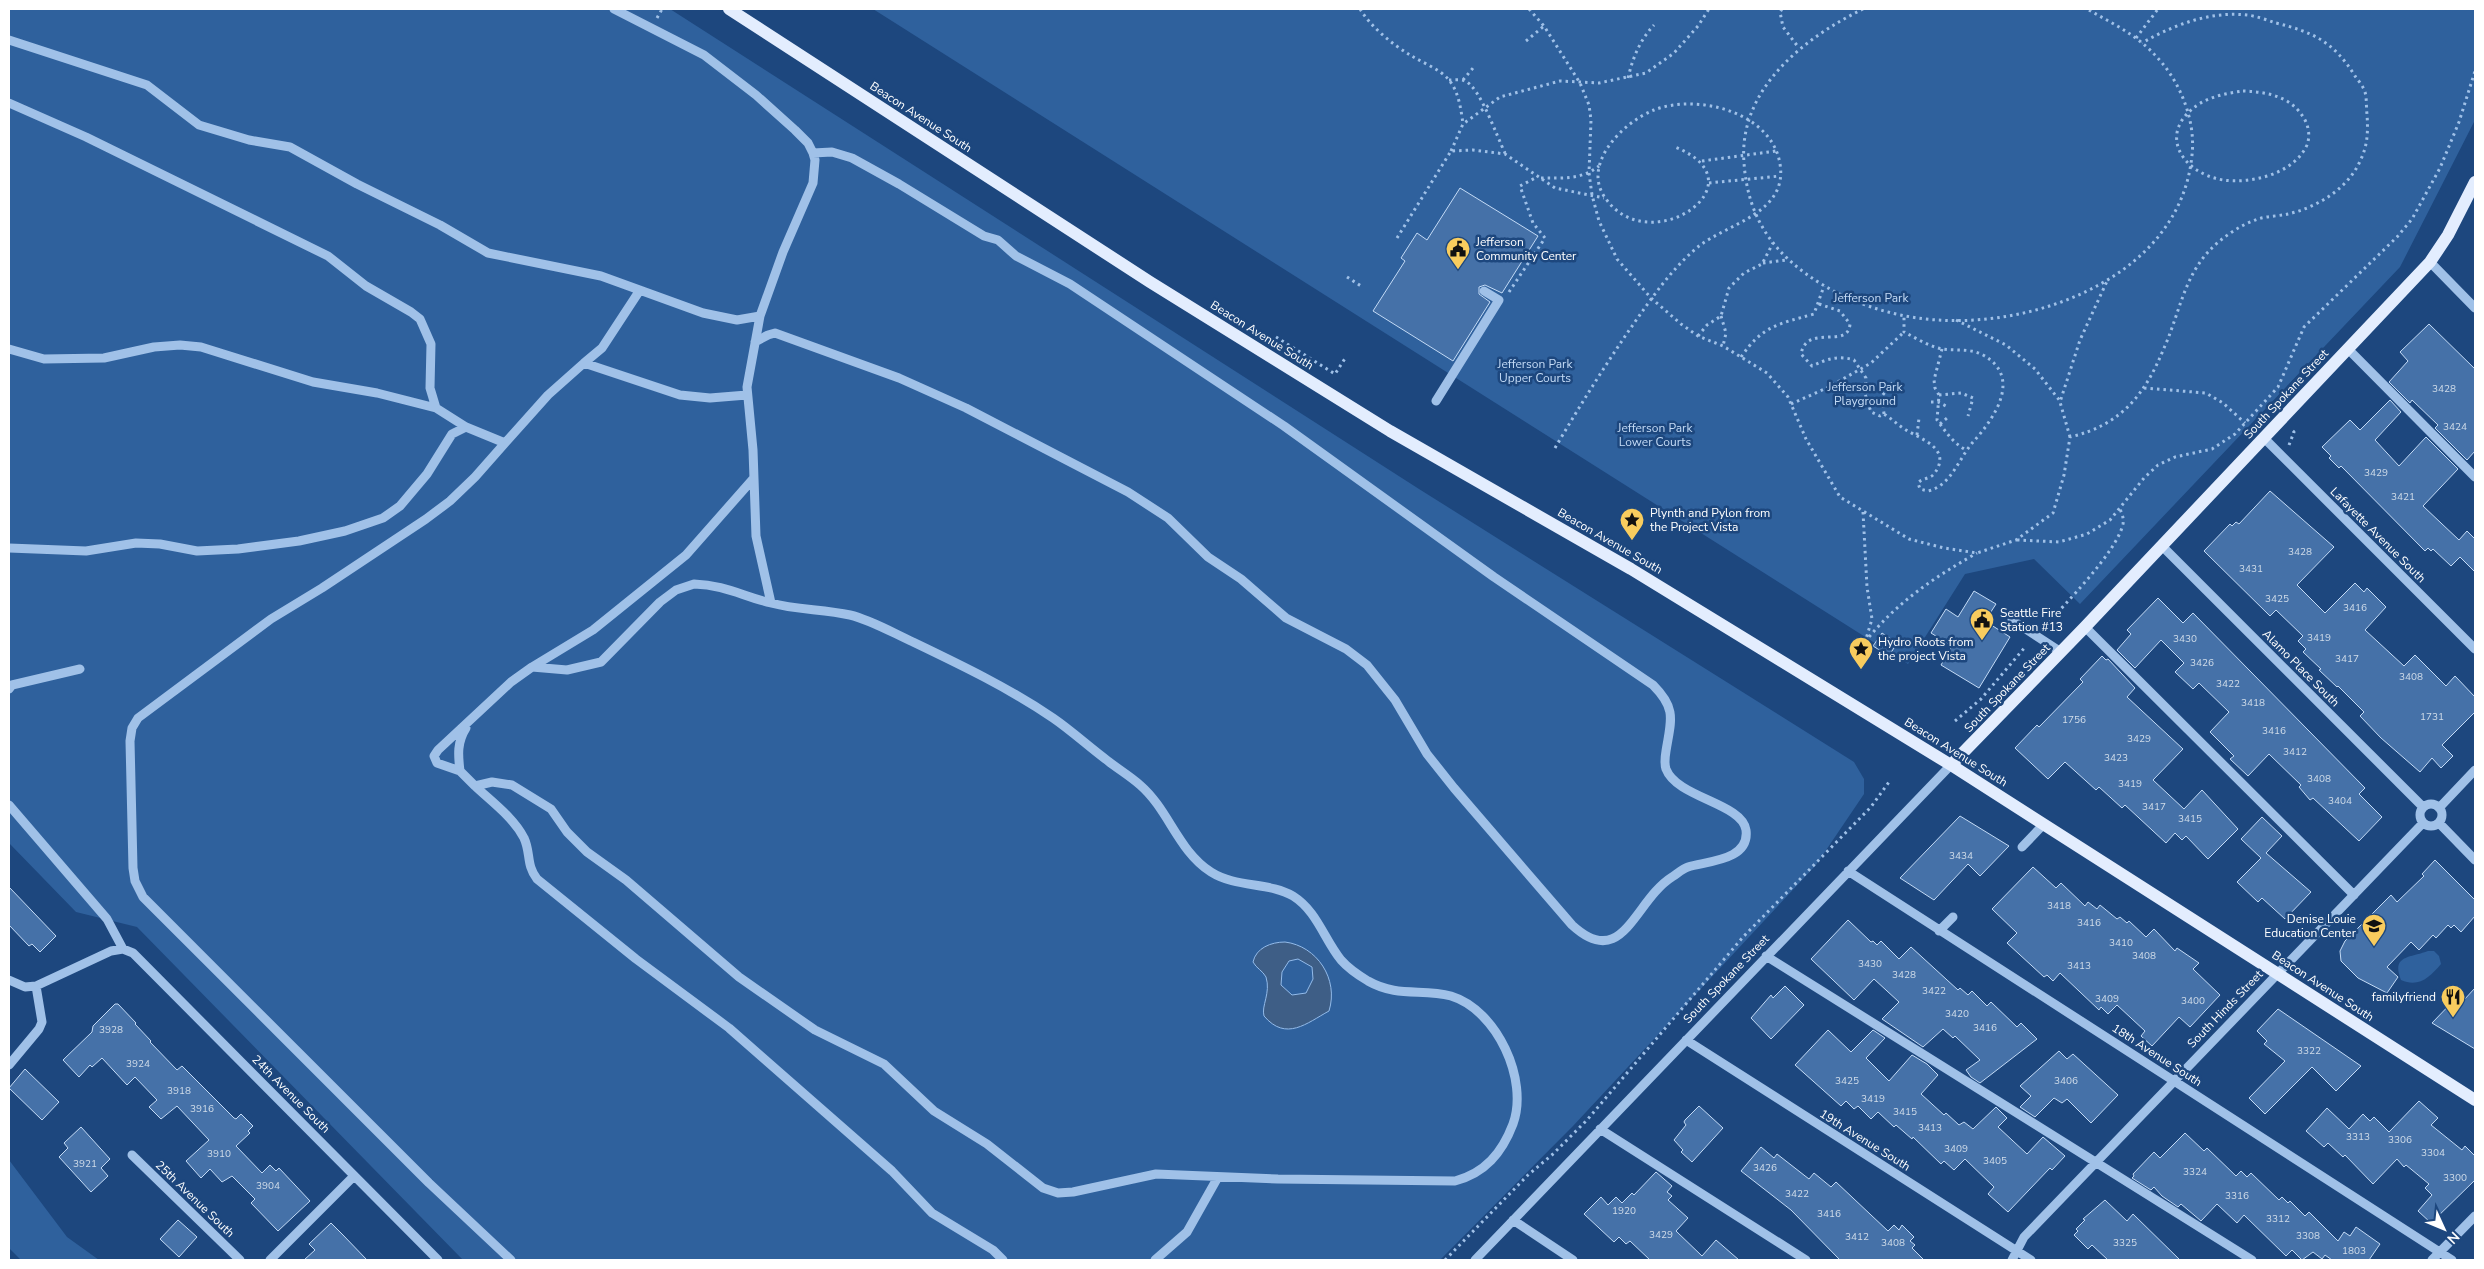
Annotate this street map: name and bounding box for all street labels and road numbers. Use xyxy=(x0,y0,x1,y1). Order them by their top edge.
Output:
street label: Beacon Avenue South xyxy=(867,78,975,156)
street label: Beacon Avenue South xyxy=(1207,297,1317,373)
street label: South Spokane Street xyxy=(2240,345,2332,442)
street label: Lafayette Avenue South xyxy=(2327,484,2429,586)
street label: Beacon Avenue South xyxy=(1555,504,1665,578)
street label: Alamo Place South xyxy=(2259,626,2343,710)
street label: South Spokane Street xyxy=(1961,640,2054,736)
street label: Beacon Avenue South xyxy=(1901,714,2011,790)
street label: South Spokane Street xyxy=(1680,931,1773,1027)
street label: Beacon Avenue South xyxy=(2269,947,2377,1025)
street label: South Hinds Street xyxy=(2184,966,2267,1051)
street label: 18th Avenue South xyxy=(2109,1020,2205,1090)
street label: 24th Avenue South xyxy=(248,1051,334,1137)
street label: 19th Avenue South xyxy=(1817,1106,1913,1174)
street label: 25th Avenue South xyxy=(152,1157,238,1241)

